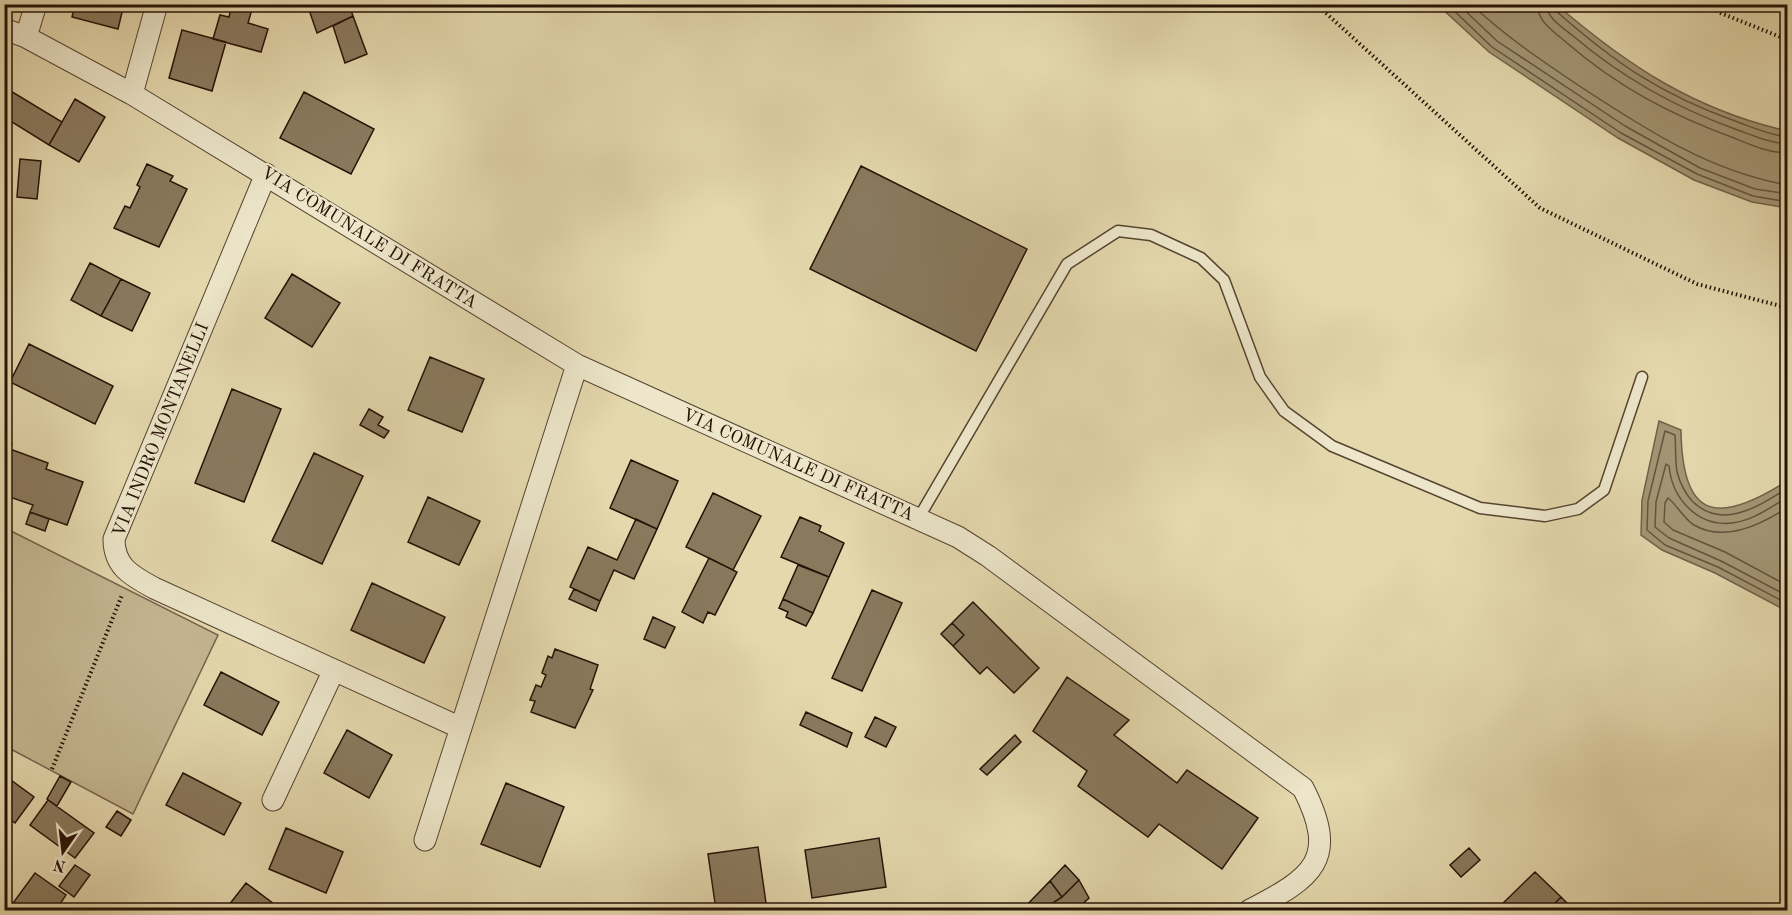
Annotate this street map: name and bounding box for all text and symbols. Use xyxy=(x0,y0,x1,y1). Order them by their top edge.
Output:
street label: VIA COMUNALE DI FRATTA xyxy=(258,164,481,312)
street label: VIA INDRO MONTANELLI xyxy=(110,320,212,540)
street label: VIA COMUNALE DI FRATTA xyxy=(679,406,917,524)
north arrow xyxy=(33,822,93,882)
text: N xyxy=(51,855,68,874)

